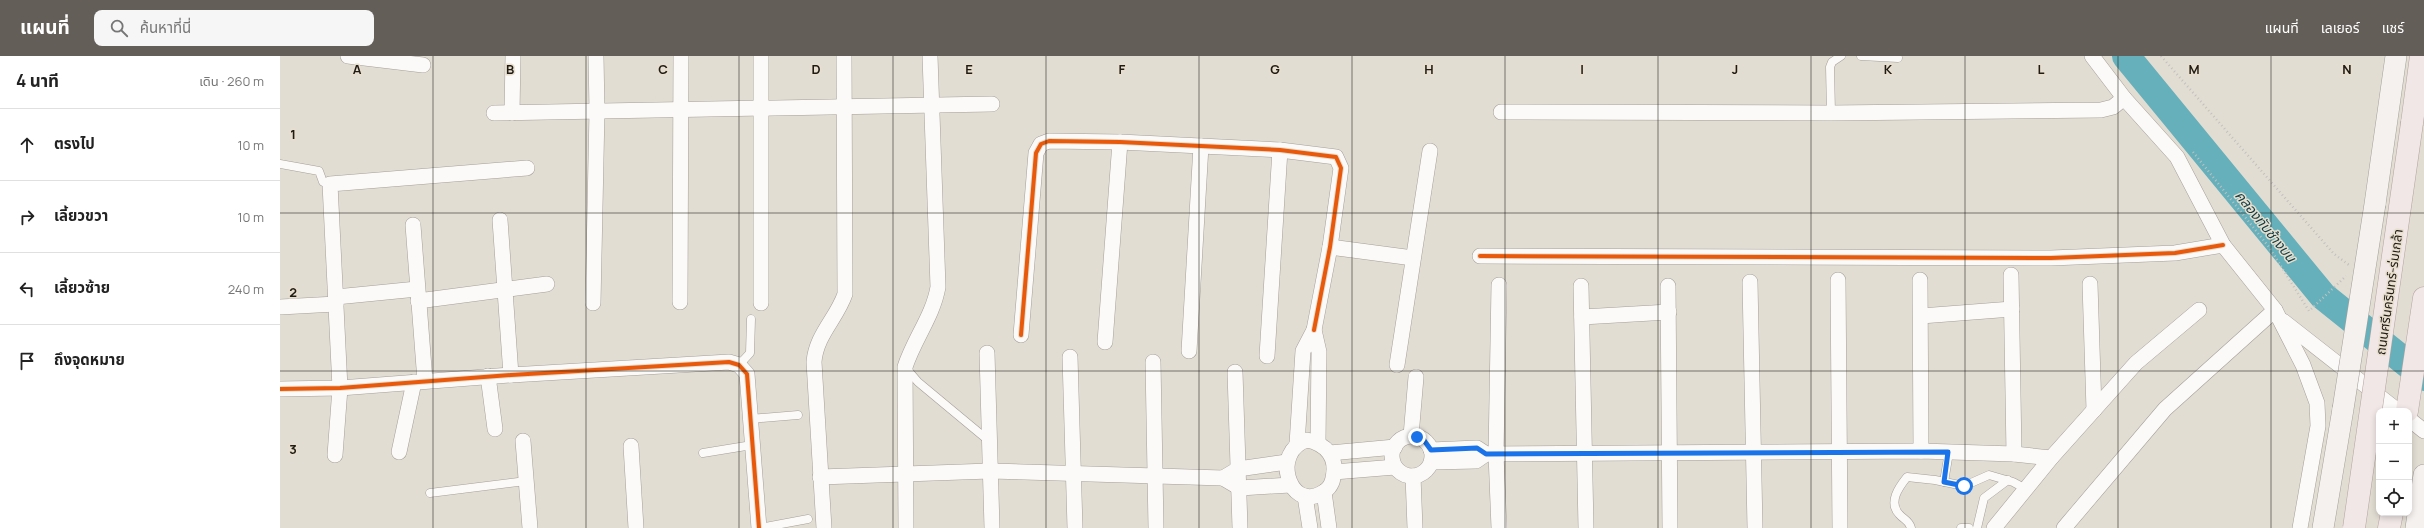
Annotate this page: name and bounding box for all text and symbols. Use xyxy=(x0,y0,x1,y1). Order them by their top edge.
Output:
search box xyxy=(94,10,374,46)
text: แผนที่ xyxy=(20,14,70,40)
icon: search xyxy=(108,17,130,39)
text: ค้นหาที่นี่ xyxy=(140,17,191,38)
text: แผนที่ xyxy=(2265,18,2299,37)
text: เลเยอร์ xyxy=(2321,18,2360,37)
text: แชร์ xyxy=(2382,18,2404,37)
text: A xyxy=(353,60,362,78)
text: B xyxy=(506,60,514,78)
text: C xyxy=(658,60,668,78)
text: D xyxy=(811,60,821,78)
text: E xyxy=(965,60,973,78)
text: F xyxy=(1119,60,1126,78)
text: G xyxy=(1270,60,1280,78)
text: H xyxy=(1424,60,1434,78)
text: I xyxy=(1580,60,1584,78)
text: J xyxy=(1732,60,1738,78)
text: K xyxy=(1884,60,1893,78)
text: L xyxy=(2038,60,2045,78)
text: M xyxy=(2188,60,2200,78)
text: N xyxy=(2342,60,2352,78)
text: 4 นาที xyxy=(16,69,59,92)
text: เดิน · 260 m xyxy=(199,72,264,90)
text: 1 xyxy=(290,125,296,143)
text: ตรงไป xyxy=(54,133,95,154)
icon: ahead xyxy=(16,134,38,156)
text: 10 m xyxy=(237,136,264,154)
water label: คลองทับช้างบน xyxy=(2231,186,2302,267)
text: เลี้ยวขวา xyxy=(54,205,108,226)
icon: right xyxy=(16,206,38,228)
text: 10 m xyxy=(237,208,264,226)
street label: ถนนศรีนครินทร์-ร่มเกล้า xyxy=(2371,228,2407,356)
text: เลี้ยวซ้าย xyxy=(54,277,110,298)
icon: left xyxy=(16,278,38,300)
text: 240 m xyxy=(228,280,264,298)
text: 2 xyxy=(289,283,297,301)
text: ถึงจุดหมาย xyxy=(54,349,125,370)
icon: arrive xyxy=(16,350,38,372)
map controls xyxy=(2376,408,2412,516)
button: + xyxy=(2376,408,2412,444)
route end xyxy=(1408,428,1426,446)
text: 3 xyxy=(289,440,297,458)
button: − xyxy=(2376,444,2412,480)
route start xyxy=(1955,477,1973,495)
button: locate xyxy=(2376,480,2412,516)

